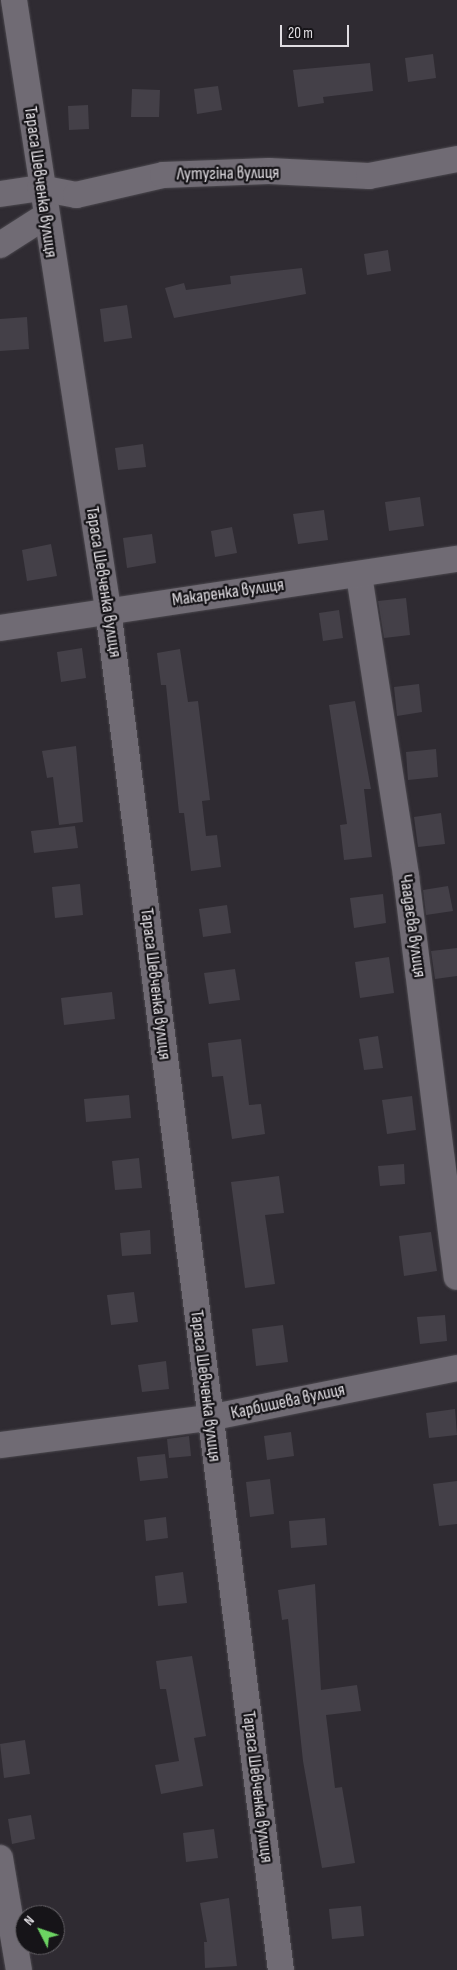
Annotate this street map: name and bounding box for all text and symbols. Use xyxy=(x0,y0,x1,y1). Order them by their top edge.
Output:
scale bar xyxy=(282,15,351,47)
text: 20 m xyxy=(288,24,313,43)
street label: Тараса Шевченка вулиця xyxy=(19,105,61,259)
street label: Лутугіна вулиця xyxy=(177,162,279,186)
street label: Тараса Шевченка вулиця xyxy=(80,505,126,659)
street label: Макаренка вулиця xyxy=(171,574,285,612)
street label: Чаадаєва вулиця xyxy=(394,873,430,979)
street label: Тараса Шевченка вулиця xyxy=(135,907,175,1061)
street label: Тараса Шевченка вулиця xyxy=(185,1309,225,1463)
street label: Карбишева вулиця xyxy=(229,1379,347,1425)
street label: Тараса Шевченка вулиця xyxy=(237,1710,277,1864)
north arrow xyxy=(15,1905,65,1955)
text: N xyxy=(20,1912,38,1929)

